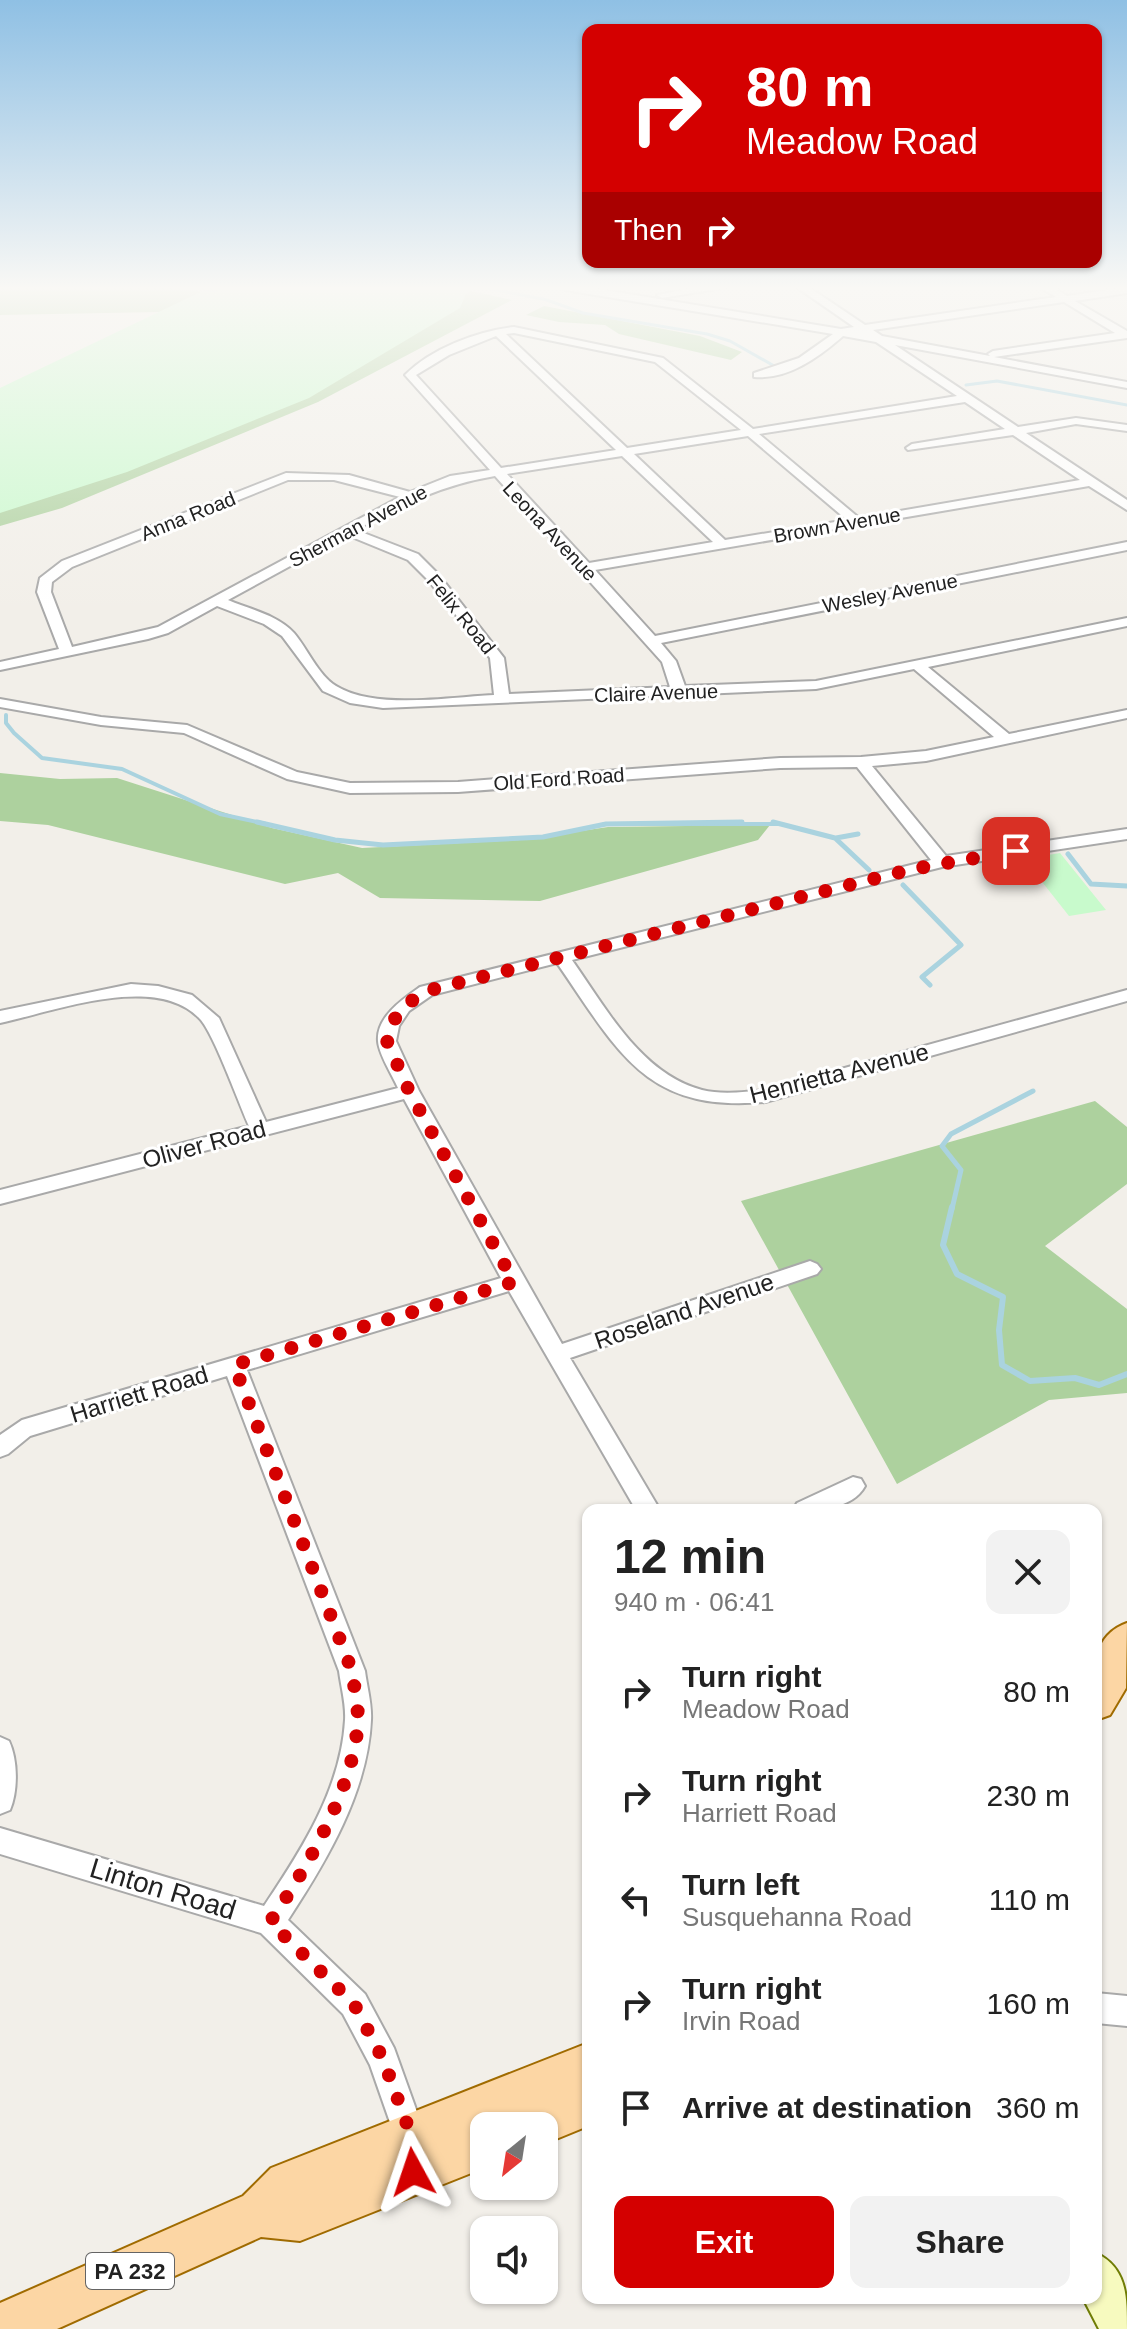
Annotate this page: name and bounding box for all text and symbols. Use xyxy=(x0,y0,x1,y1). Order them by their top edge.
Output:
text: 80 m xyxy=(746,55,874,118)
icon: right xyxy=(614,56,718,160)
text: Meadow Road xyxy=(746,121,978,162)
icon: right xyxy=(698,208,742,252)
text: Then xyxy=(614,213,682,246)
street label: Leona Avenue xyxy=(498,477,602,585)
street label: Sherman Avenue xyxy=(285,480,431,572)
street label: Anna Road xyxy=(137,487,239,545)
street label: Brown Avenue xyxy=(772,503,902,547)
street label: Wesley Avenue xyxy=(821,569,959,617)
street label: Felix Road xyxy=(422,570,500,658)
street label: Claire Avenue xyxy=(594,680,718,706)
street label: Old Ford Road xyxy=(493,763,625,795)
pin xyxy=(982,817,1050,885)
icon: arrive xyxy=(994,829,1038,873)
street label: Henrietta Avenue xyxy=(747,1038,931,1108)
street label: Oliver Road xyxy=(139,1115,269,1173)
street label: Roseland Avenue xyxy=(591,1268,777,1354)
street label: Harriett Road xyxy=(67,1360,211,1428)
text: 12 min xyxy=(614,1530,766,1583)
button: close xyxy=(986,1530,1070,1614)
text: 940 m · 06:41 xyxy=(614,1587,774,1617)
text: Turn right xyxy=(682,1660,821,1693)
icon: right xyxy=(614,1670,658,1714)
text: 80 m xyxy=(1003,1675,1070,1708)
text: Meadow Road xyxy=(682,1694,850,1724)
text: Turn right xyxy=(682,1764,821,1797)
icon: right xyxy=(614,1774,658,1818)
text: 230 m xyxy=(987,1779,1070,1812)
text: Harriett Road xyxy=(682,1798,837,1828)
street label: Linton Road xyxy=(86,1852,240,1926)
text: Turn left xyxy=(682,1868,800,1901)
icon: left xyxy=(614,1878,658,1922)
text: 110 m xyxy=(989,1883,1070,1916)
text: Susquehanna Road xyxy=(682,1902,912,1932)
text: Turn right xyxy=(682,1972,821,2005)
icon: right xyxy=(614,1982,658,2026)
text: 160 m xyxy=(987,1987,1070,2020)
text: Irvin Road xyxy=(682,2006,801,2036)
icon: arrive xyxy=(614,2086,658,2130)
text: Arrive at destination xyxy=(682,2091,972,2124)
text: 360 m xyxy=(996,2091,1079,2124)
north arrow xyxy=(470,2112,558,2200)
map controls xyxy=(470,2112,558,2304)
position arrow xyxy=(371,2130,455,2214)
button: Exit xyxy=(614,2196,834,2288)
button: Share xyxy=(850,2196,1070,2288)
button: sound xyxy=(470,2216,558,2304)
road number: PA 232 xyxy=(86,2253,174,2289)

